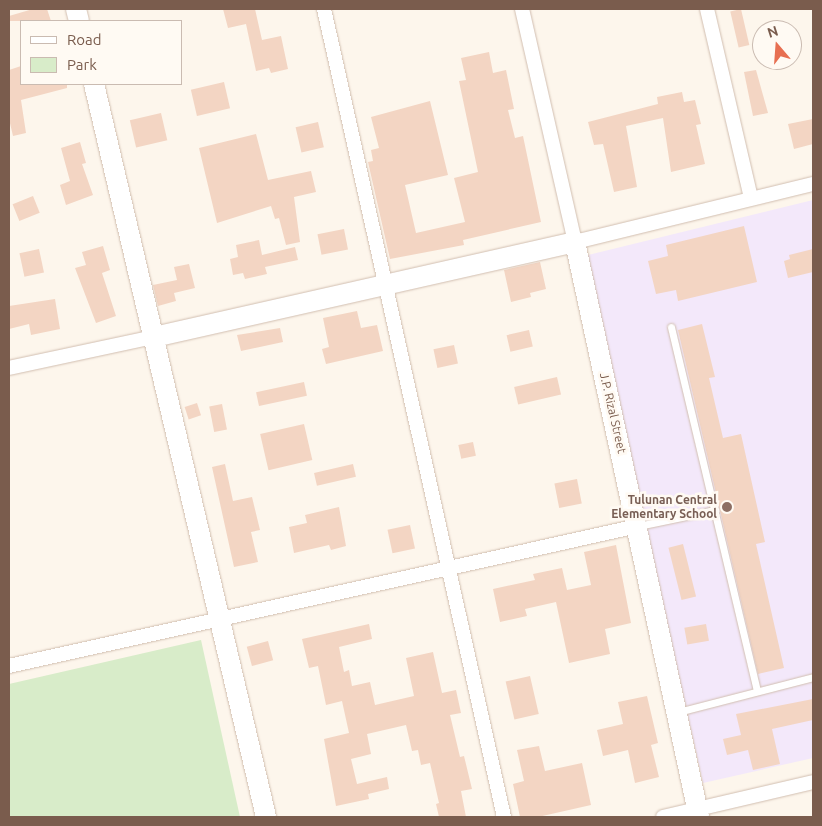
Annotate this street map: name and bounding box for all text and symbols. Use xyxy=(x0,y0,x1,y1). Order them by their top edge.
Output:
legend xyxy=(20,20,182,85)
north arrow xyxy=(752,20,802,70)
text: N xyxy=(765,22,780,41)
text: Road xyxy=(67,31,102,48)
text: Park xyxy=(67,56,97,73)
street label: J.P. Rizal Street xyxy=(597,371,629,455)
place label: Tulunan Central Elementary School xyxy=(611,493,717,521)
marker: Tulunan Central Elementary School xyxy=(721,501,733,513)

